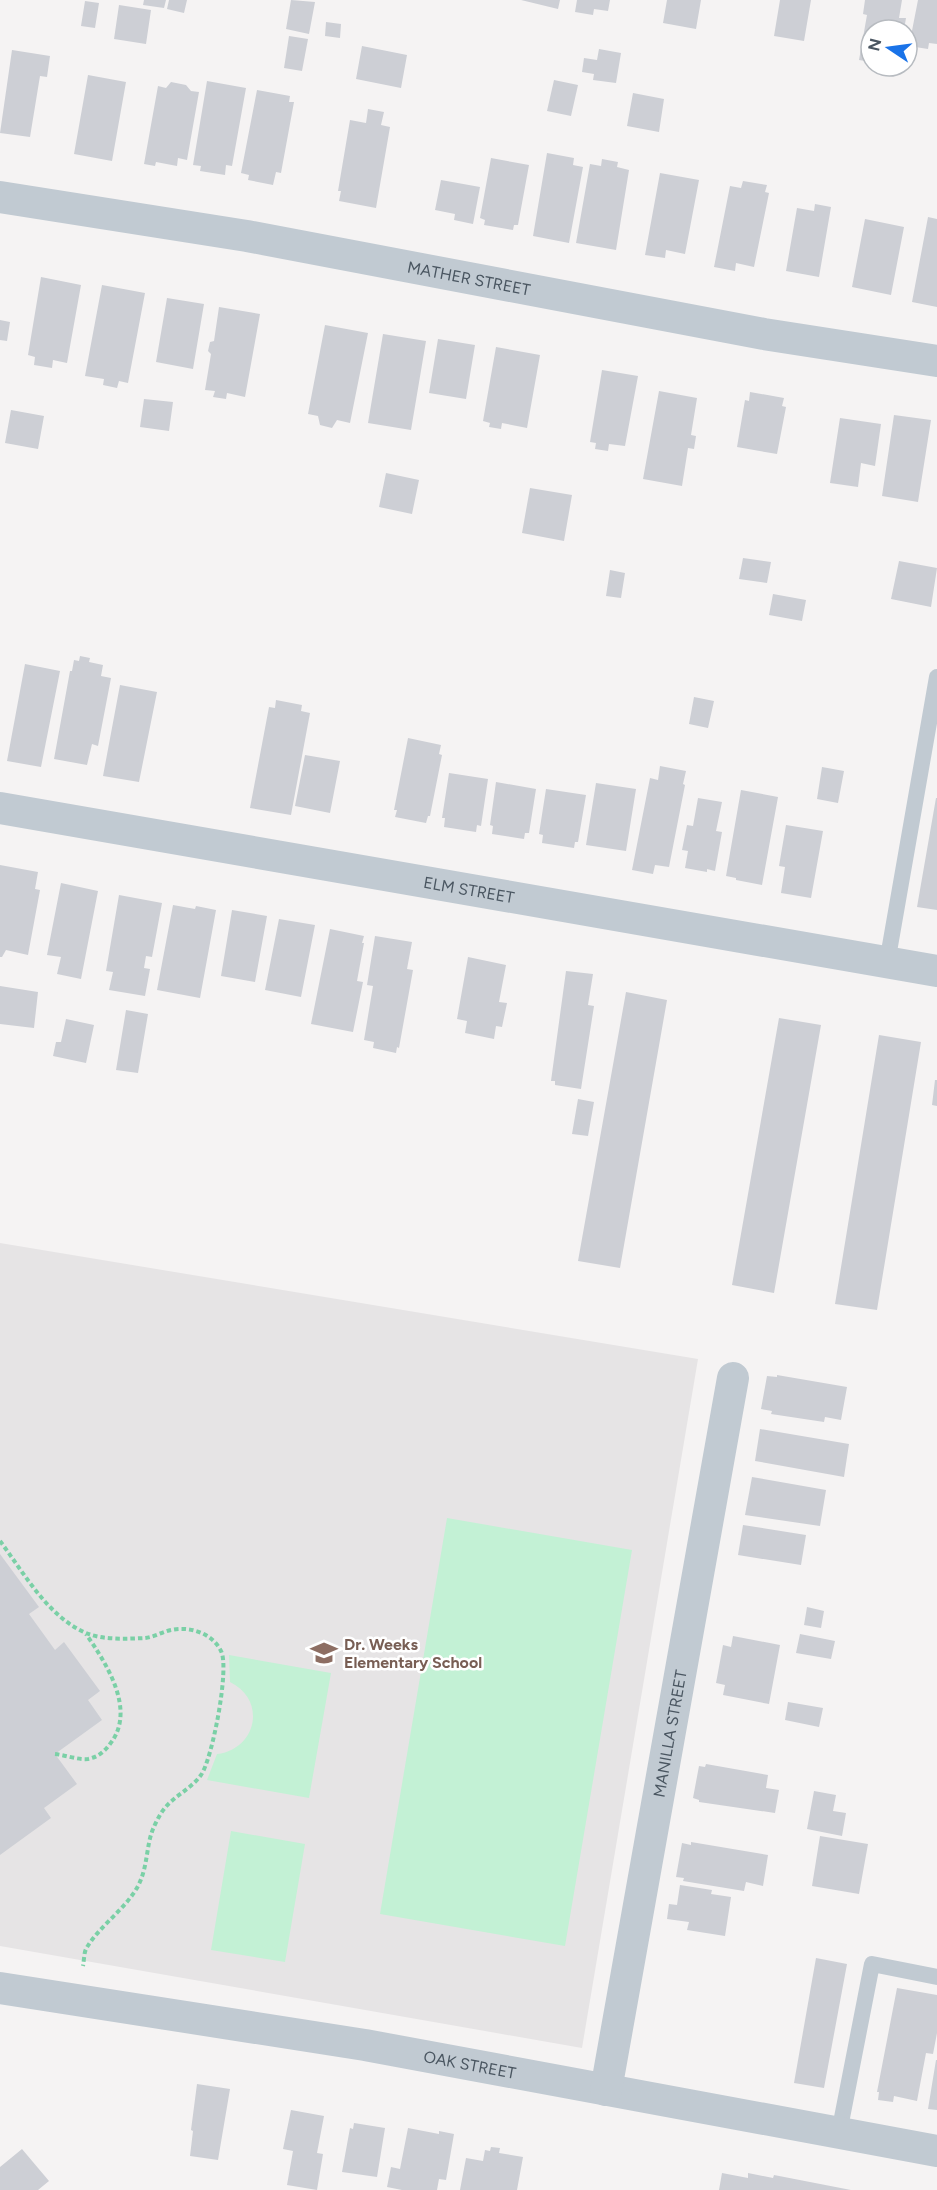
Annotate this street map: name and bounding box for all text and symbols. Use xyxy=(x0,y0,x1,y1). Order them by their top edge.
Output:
north arrow xyxy=(859,18,919,78)
text: N xyxy=(864,37,886,53)
street label: MATHER STREET xyxy=(406,257,532,299)
street label: ELM STREET xyxy=(422,872,516,907)
place label: Dr. Weeks Elementary School xyxy=(344,1635,482,1672)
school or university icon: Dr. Weeks Elementary School xyxy=(309,1638,339,1668)
street label: MANILLA STREET xyxy=(649,1668,690,1799)
street label: OAK STREET xyxy=(422,2047,518,2082)

